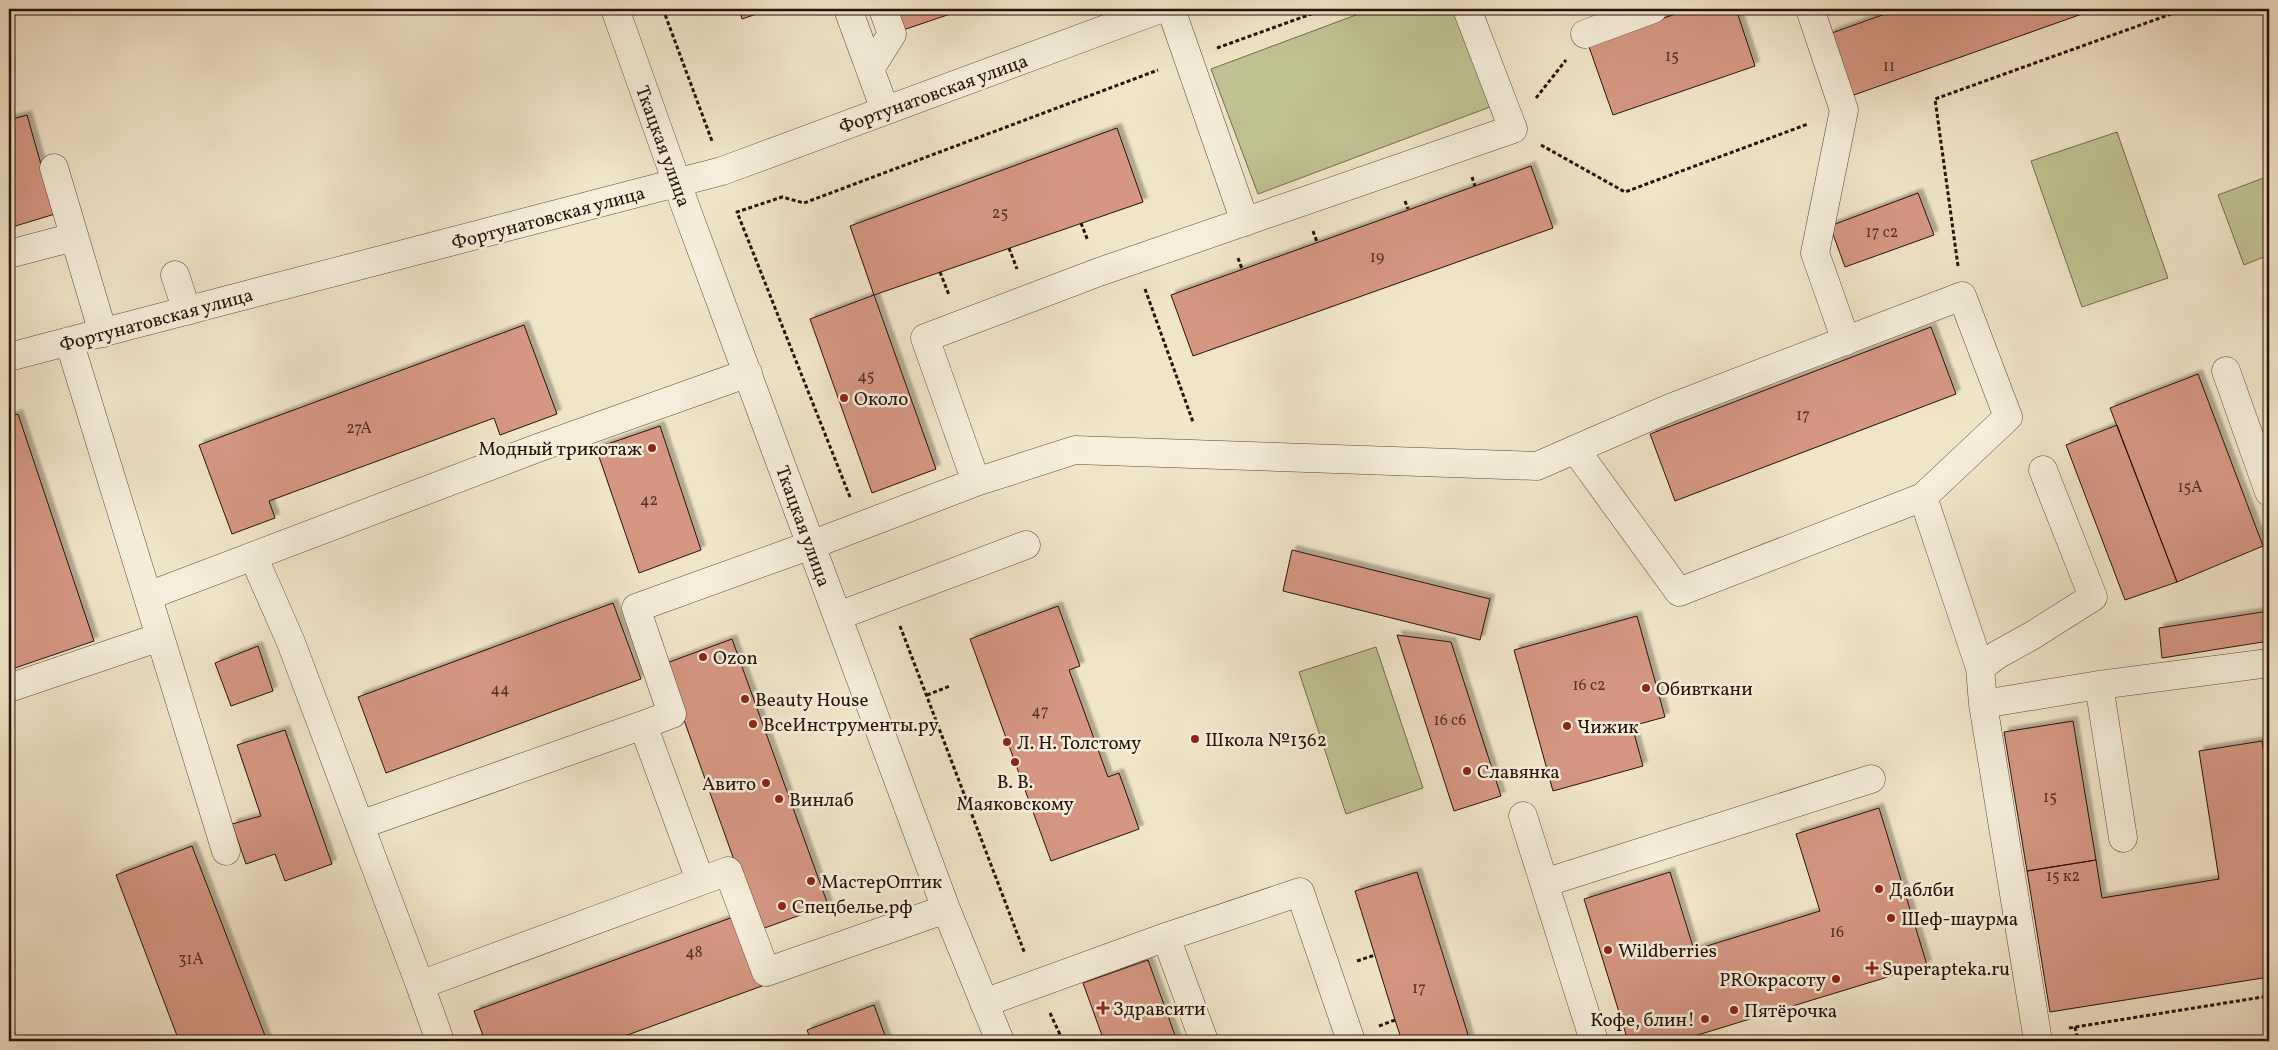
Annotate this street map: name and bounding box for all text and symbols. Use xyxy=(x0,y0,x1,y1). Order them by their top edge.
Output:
house number: 15 xyxy=(1665,46,1679,68)
street label: Фортунатовская улица xyxy=(835,49,1032,141)
house number: 11 xyxy=(1883,56,1895,78)
street label: Ткацкая улица xyxy=(628,82,696,211)
street label: Фортунатовская улица xyxy=(449,181,648,257)
house number: 25 xyxy=(992,203,1008,225)
house number: 17 с2 xyxy=(1866,222,1898,244)
house number: 19 xyxy=(1370,247,1384,269)
street label: Фортунатовская улица xyxy=(57,283,256,359)
house number: 45 xyxy=(858,366,874,388)
place label: Около xyxy=(854,387,908,413)
marker: Около xyxy=(838,392,850,404)
house number: 17 xyxy=(1796,405,1810,427)
house number: 27А xyxy=(346,418,372,440)
place label: Модный трикотаж xyxy=(478,437,642,463)
marker: Модный трикотаж xyxy=(646,442,658,454)
street label: Ткацкая улица xyxy=(768,462,836,591)
house number: 15А xyxy=(2177,477,2203,499)
house number: 42 xyxy=(640,490,658,512)
place label: Ozon xyxy=(713,646,758,672)
marker: Ozon xyxy=(697,651,709,663)
house number: 16 с2 xyxy=(1572,675,1606,697)
place label: Обивткани xyxy=(1656,677,1753,703)
house number: 44 xyxy=(490,679,510,701)
marker: Обивткани xyxy=(1640,682,1652,694)
place label: Beauty House xyxy=(755,688,868,714)
marker: Beauty House xyxy=(739,693,751,705)
house number: 47 xyxy=(1031,701,1049,723)
house number: 16 с6 xyxy=(1434,710,1466,732)
place label: ВсеИнструменты.ру xyxy=(763,713,939,739)
place label: Чижик xyxy=(1577,715,1639,741)
marker: ВсеИнструменты.ру xyxy=(747,718,759,730)
marker: Чижик xyxy=(1561,720,1573,732)
place label: Школа №1362 xyxy=(1205,728,1327,754)
place label: Л. Н. Толстому xyxy=(1017,731,1141,757)
marker: Школа №1362 xyxy=(1189,733,1201,745)
marker: Л. Н. Толстому xyxy=(1001,736,1013,748)
marker: В. В. Маяковскому xyxy=(1009,756,1021,768)
place label: Славянка xyxy=(1477,760,1560,786)
marker: Славянка xyxy=(1461,765,1473,777)
place label: В. В. Маяковскому xyxy=(956,770,1074,818)
place label: Авито xyxy=(702,772,756,798)
marker: Авито xyxy=(760,777,772,789)
house number: 15 xyxy=(2043,787,2057,809)
place label: Винлаб xyxy=(789,788,854,814)
marker: Винлаб xyxy=(773,793,785,805)
house number: 15 к2 xyxy=(2046,866,2080,888)
place label: МастерОптик xyxy=(821,870,942,896)
marker: МастерОптик xyxy=(805,875,817,887)
place label: Даблби xyxy=(1889,878,1954,904)
marker: Даблби xyxy=(1873,883,1885,895)
place label: Спецбелье.рф xyxy=(792,895,913,921)
marker: Спецбелье.рф xyxy=(776,900,788,912)
place label: Шеф-шаурма xyxy=(1901,907,2018,933)
marker: Шеф-шаурма xyxy=(1885,912,1897,924)
house number: 16 xyxy=(1830,922,1844,944)
place label: Wildberries xyxy=(1618,939,1717,965)
house number: 48 xyxy=(685,942,703,964)
marker: Wildberries xyxy=(1602,944,1614,956)
house number: 31А xyxy=(178,949,204,971)
place label: Superapteka.ru xyxy=(1882,957,2010,983)
marker: Superapteka.ru xyxy=(1866,962,1878,974)
place label: PROкрасоту xyxy=(1719,968,1826,994)
marker: PROкрасоту xyxy=(1830,973,1842,985)
house number: 17 xyxy=(1412,978,1426,1000)
place label: Здравсити xyxy=(1113,997,1206,1023)
place label: Пятёрочка xyxy=(1744,999,1837,1025)
marker: Здравсити xyxy=(1097,1002,1109,1014)
marker: Пятёрочка xyxy=(1728,1004,1740,1016)
place label: Кофе, блин! xyxy=(1590,1008,1695,1034)
marker: Кофе, блин! xyxy=(1699,1013,1711,1025)

